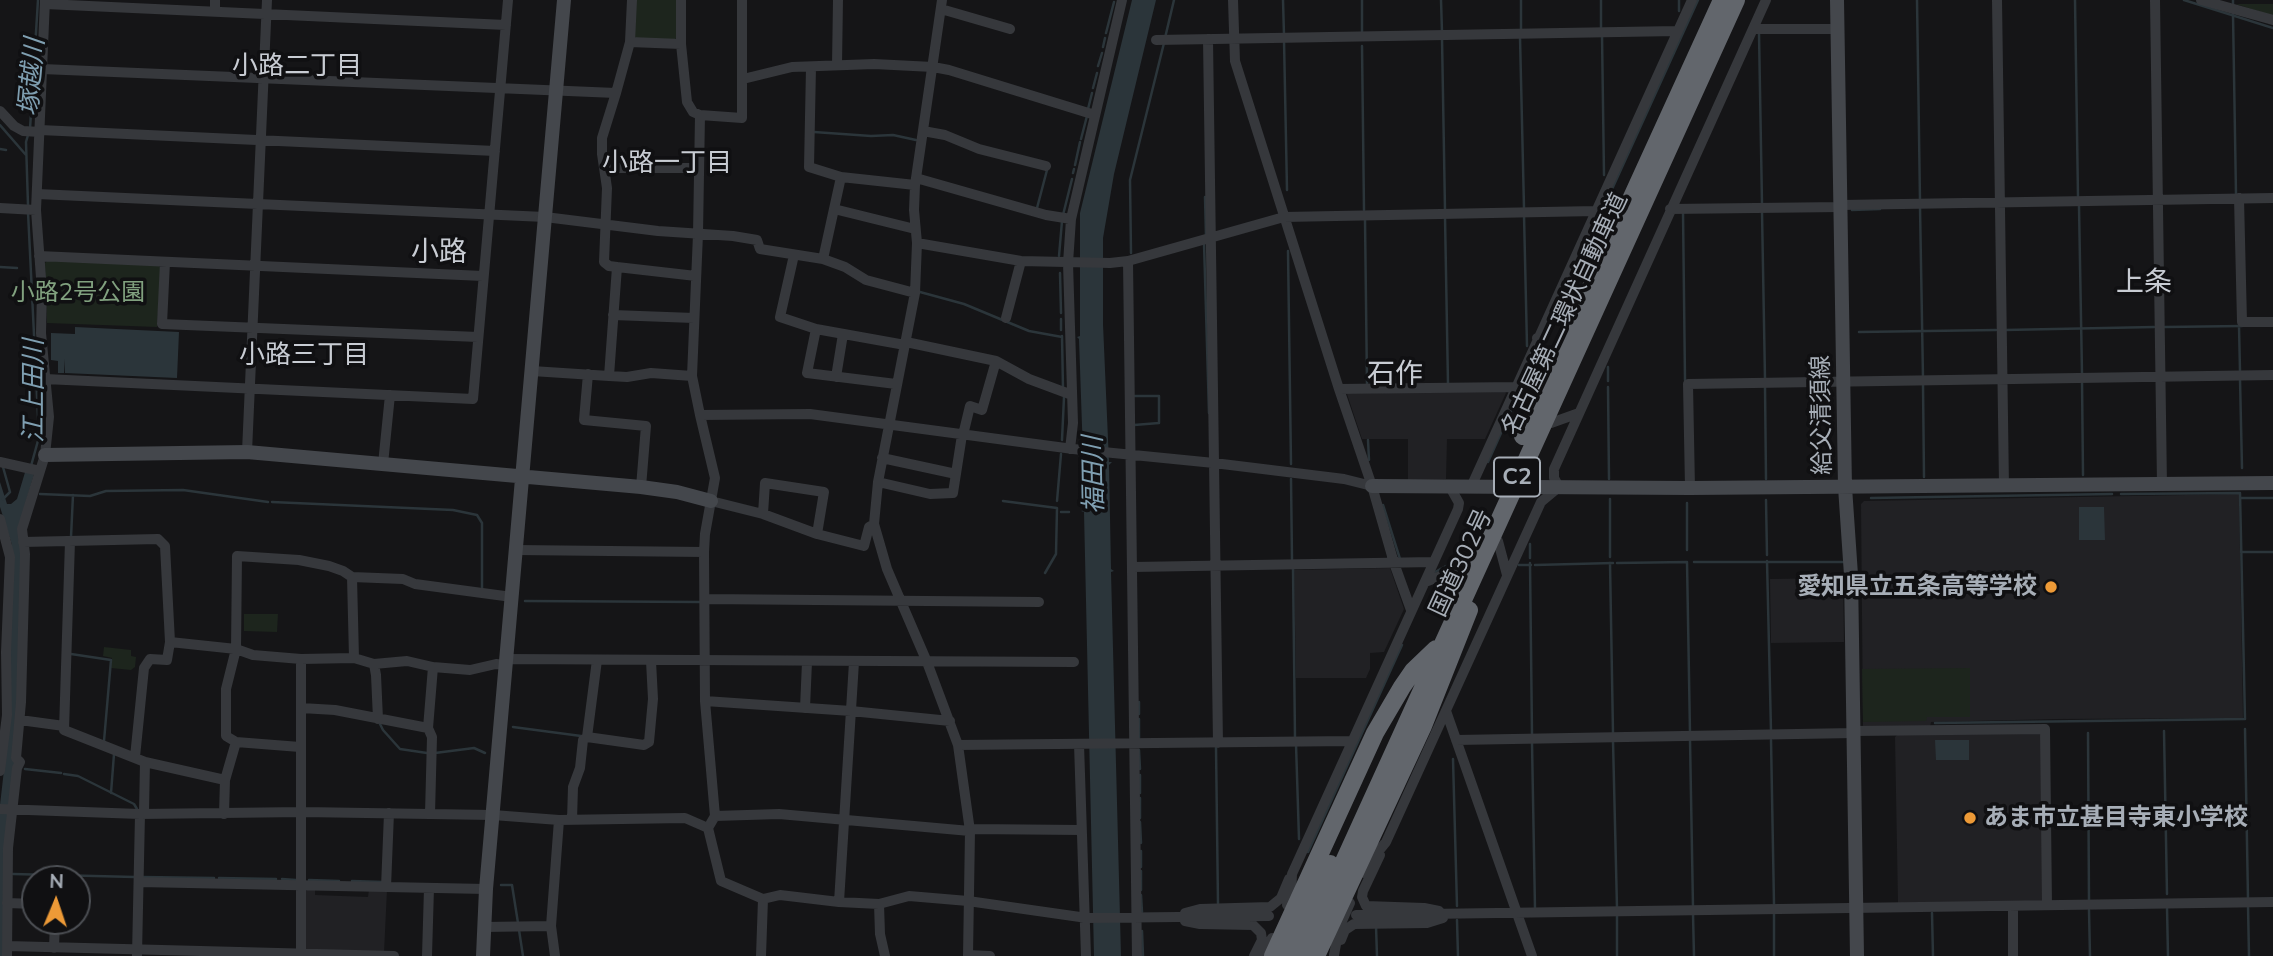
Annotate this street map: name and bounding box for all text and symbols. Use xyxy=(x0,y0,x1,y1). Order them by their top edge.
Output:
water label: 塚越川 xyxy=(13,37,51,117)
district label: 小路二丁目 xyxy=(232,50,362,82)
district label: 小路一丁目 xyxy=(602,147,732,179)
street label: 名古屋第二環状自動車道 xyxy=(1496,188,1634,440)
district label: 小路 xyxy=(411,236,467,270)
district label: 上条 xyxy=(2116,266,2172,300)
park label: 小路2号公園 xyxy=(11,279,145,307)
water label: 江上田川 xyxy=(18,339,50,443)
district label: 小路三丁目 xyxy=(239,339,369,371)
street label: 給父清須線 xyxy=(1807,355,1837,475)
district label: 石作 xyxy=(1367,358,1423,392)
water label: 福田川 xyxy=(1078,436,1110,514)
road number: C2 xyxy=(1494,457,1540,496)
street label: 国道302号 xyxy=(1424,505,1498,621)
place label: 愛知県立五条高等学校 xyxy=(1797,573,2037,601)
marker: 愛知県立五条高等学校 xyxy=(2043,579,2059,595)
place label: あま市立甚目寺東小学校 xyxy=(1984,804,2248,832)
marker: あま市立甚目寺東小学校 xyxy=(1962,810,1978,826)
north arrow xyxy=(21,865,91,935)
text: N xyxy=(49,869,64,893)

